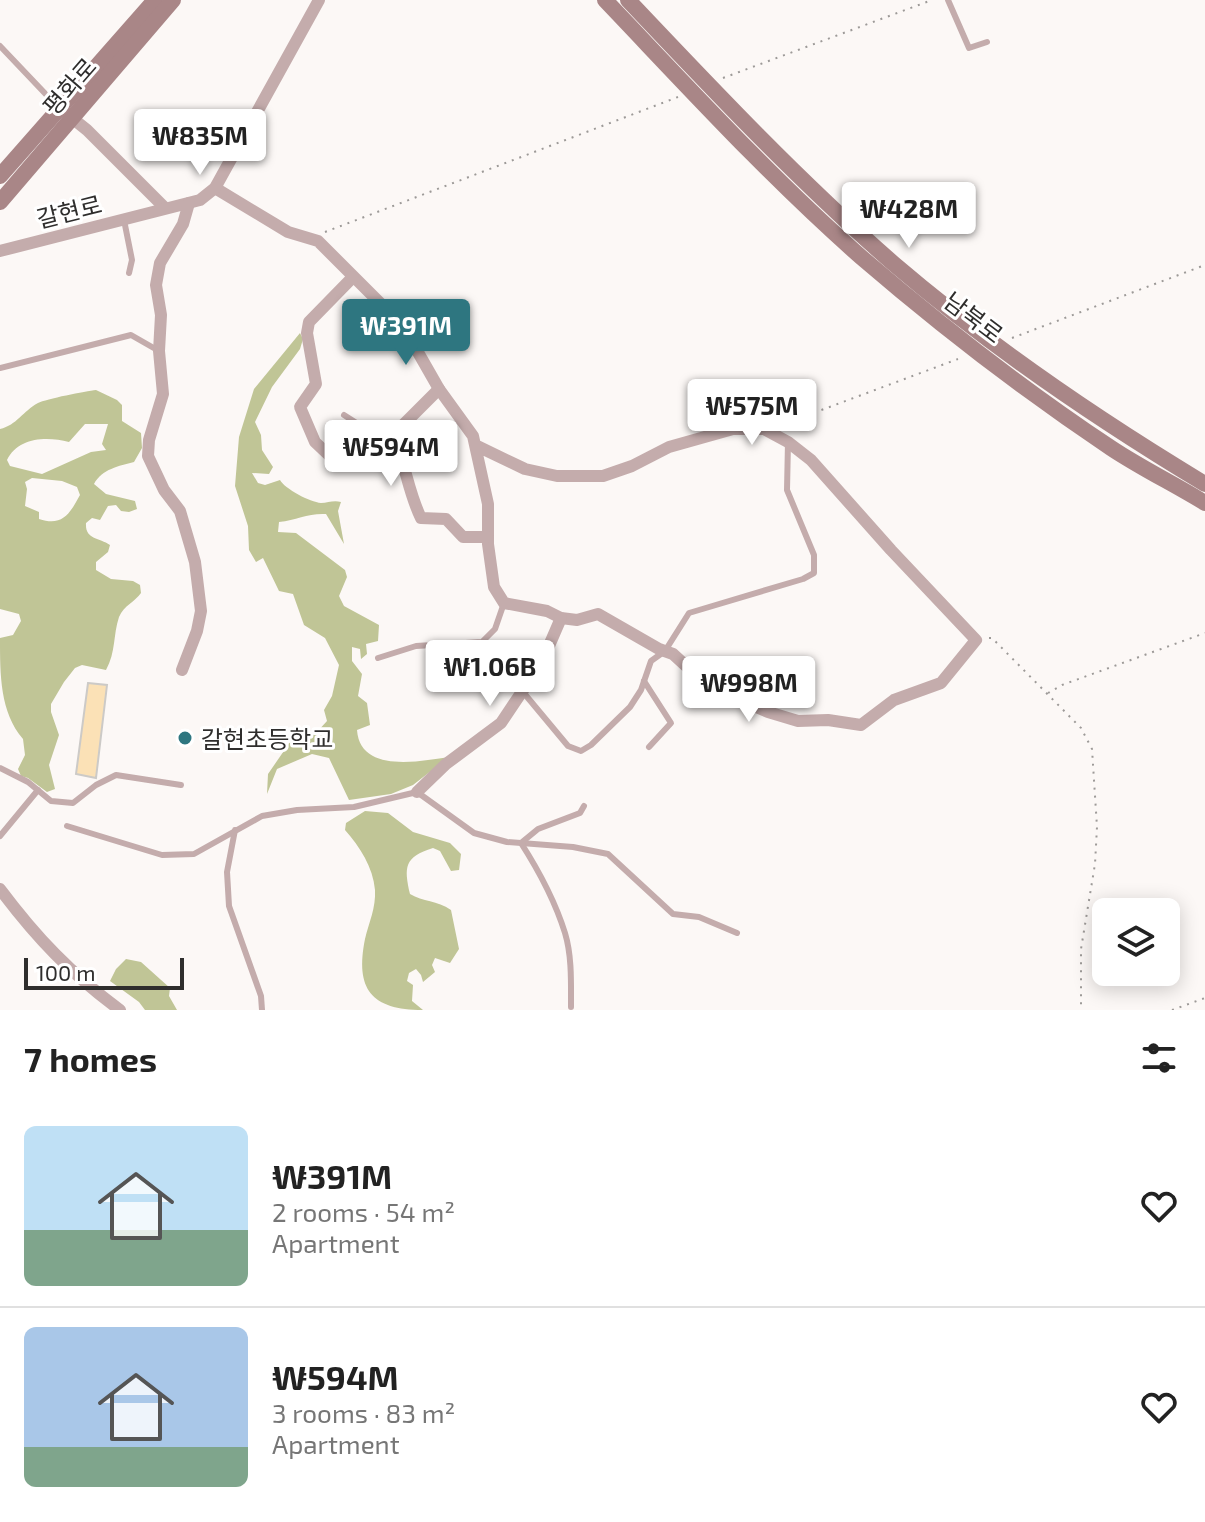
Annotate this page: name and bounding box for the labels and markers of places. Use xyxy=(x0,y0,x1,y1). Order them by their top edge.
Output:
pin: ₩835M xyxy=(144,109,256,177)
pin: ₩428M xyxy=(853,182,965,250)
pin: ₩391M xyxy=(350,299,462,367)
pin: ₩575M xyxy=(696,379,808,447)
pin: ₩594M xyxy=(335,420,447,488)
pin: ₩1.06B xyxy=(425,640,555,708)
pin: ₩998M xyxy=(693,656,805,724)
place label: 갈현초등학교 xyxy=(201,724,333,753)
marker: 갈현초등학교 xyxy=(176,729,194,747)

